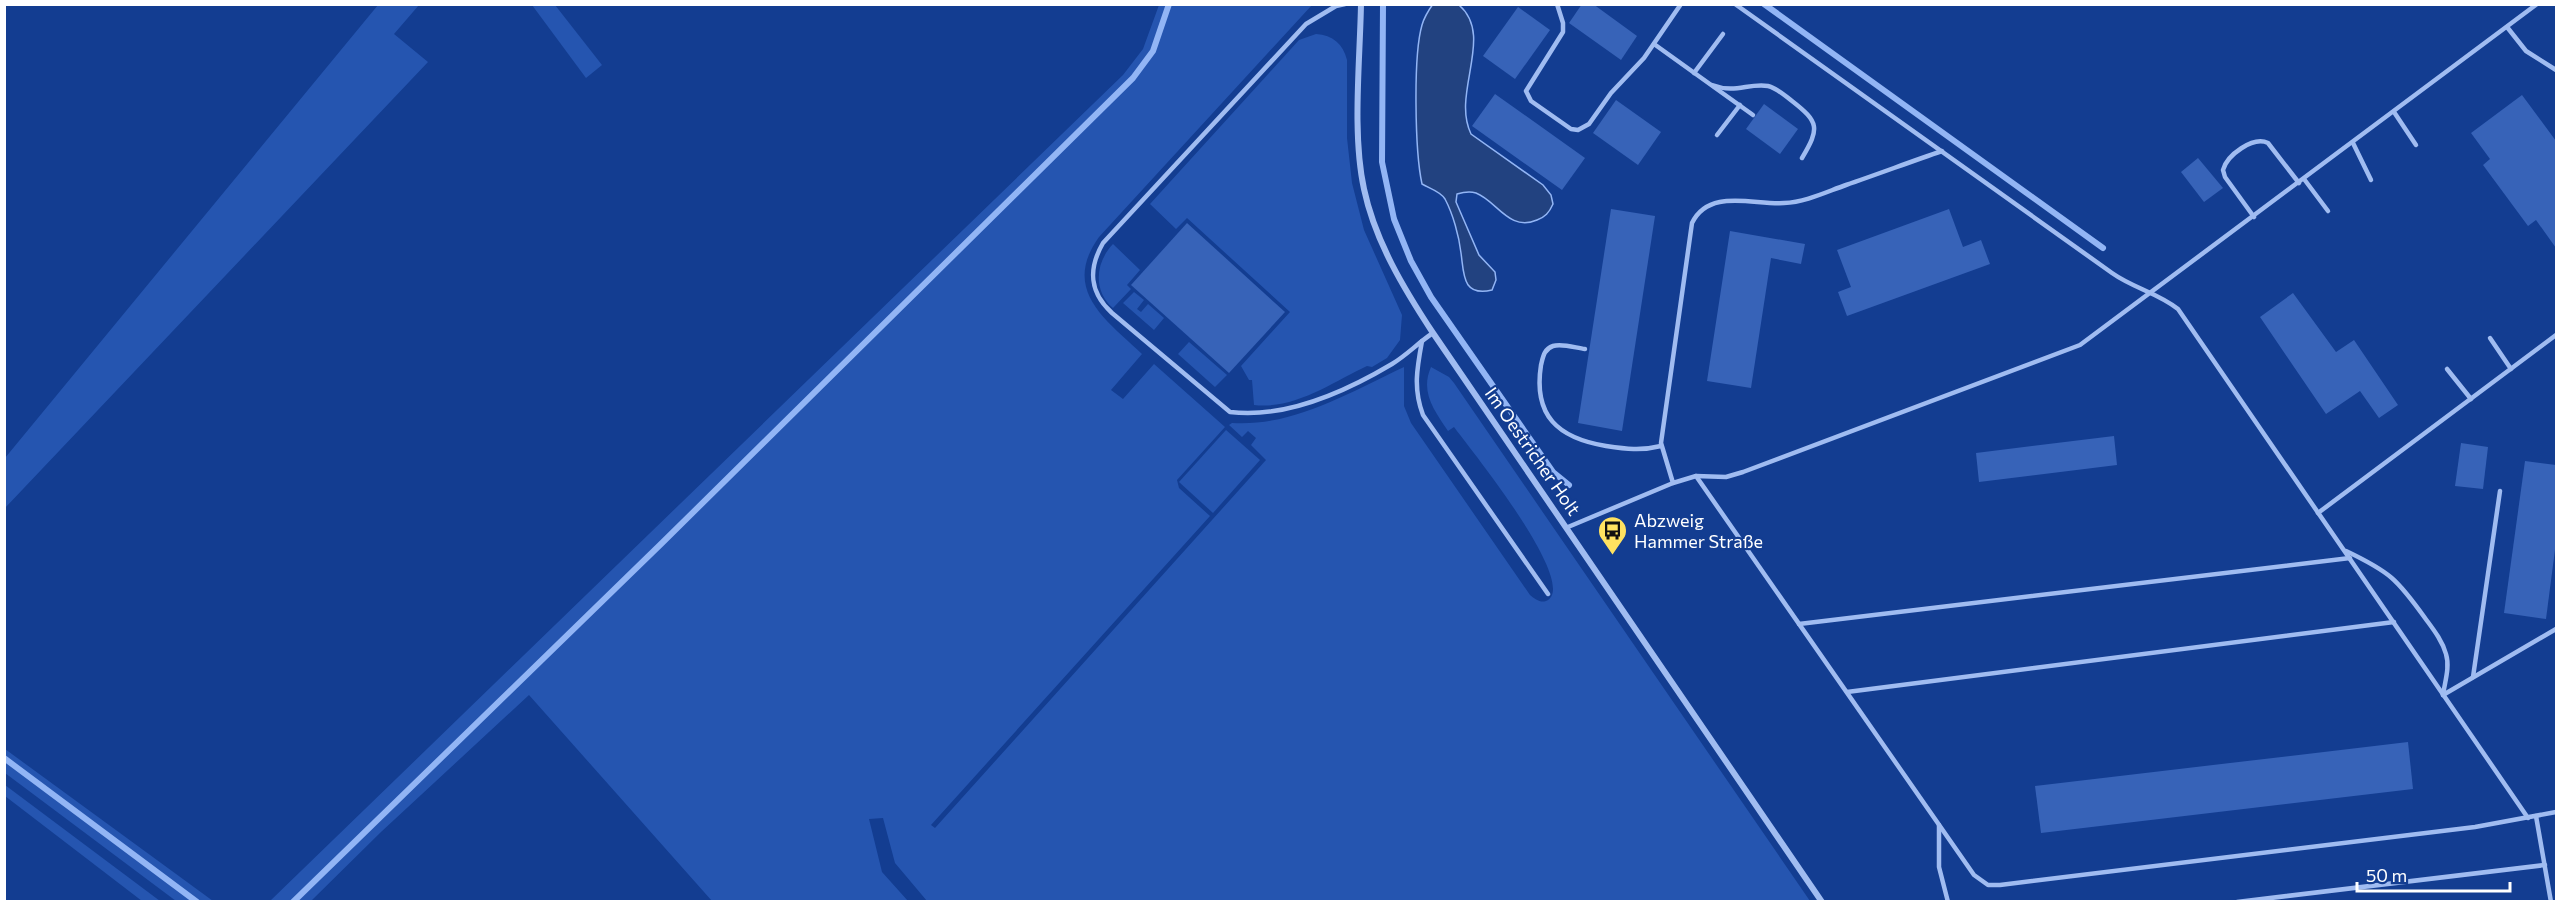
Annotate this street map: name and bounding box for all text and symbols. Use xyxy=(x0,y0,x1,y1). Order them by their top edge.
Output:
street label: Im Oestricher Holt xyxy=(1481,383,1585,519)
place label: Abzweig Hammer Straße xyxy=(1634,509,1763,552)
bus stop icon: Abzweig Hammer Straße xyxy=(1597,514,1629,556)
scale bar xyxy=(2357,855,2510,893)
text: 50 m xyxy=(2366,864,2407,886)

